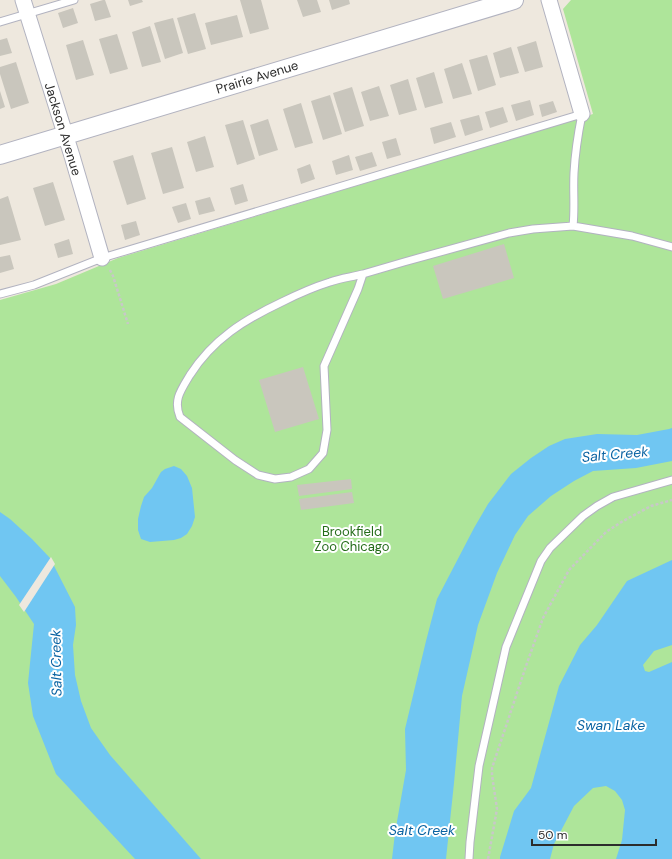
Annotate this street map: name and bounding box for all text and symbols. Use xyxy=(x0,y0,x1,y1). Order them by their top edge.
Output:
street label: Prairie Avenue xyxy=(214,56,300,98)
street label: Jackson Avenue xyxy=(41,80,85,178)
water label: Salt Creek xyxy=(581,442,650,466)
park label: Brookfield Zoo Chicago xyxy=(314,523,390,555)
water label: Salt Creek xyxy=(46,629,66,696)
water label: Swan Lake xyxy=(577,716,645,734)
water label: Salt Creek xyxy=(389,821,456,839)
scale bar xyxy=(532,821,656,847)
text: 50 m xyxy=(538,827,567,843)

